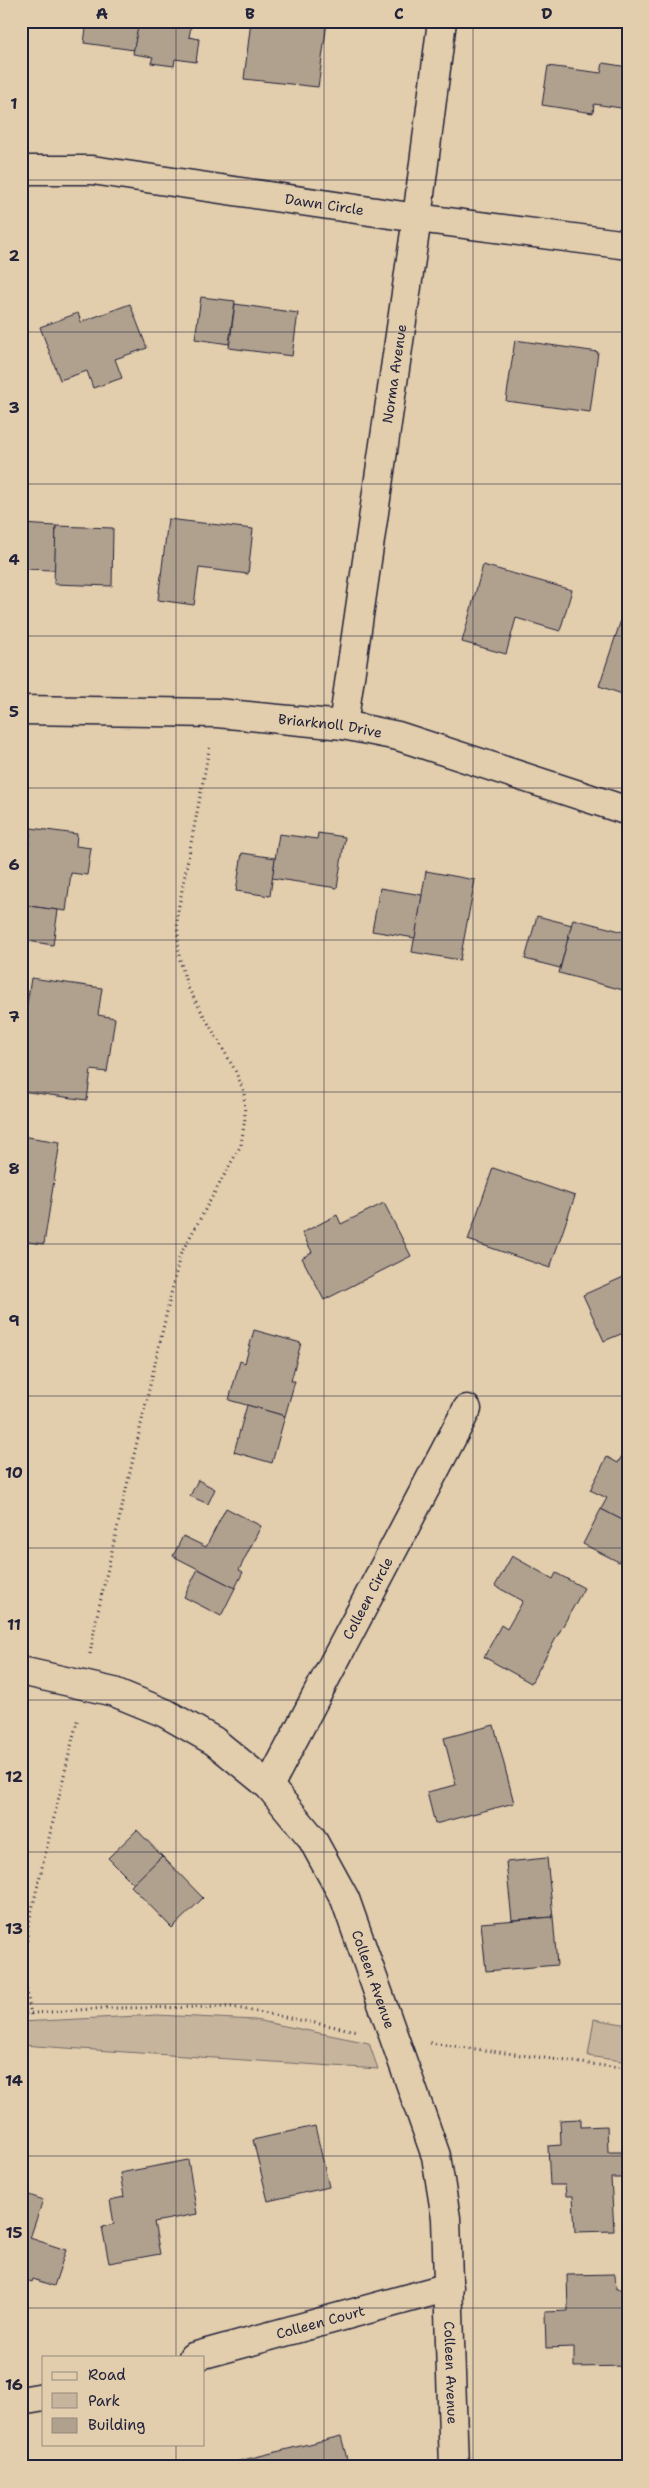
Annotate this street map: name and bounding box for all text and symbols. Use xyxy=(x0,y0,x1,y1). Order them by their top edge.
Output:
text: A xyxy=(96,3,108,24)
text: B xyxy=(245,3,255,24)
text: C xyxy=(394,3,404,24)
text: D xyxy=(541,3,553,24)
text: 1 xyxy=(10,93,18,114)
street label: Dawn Circle xyxy=(284,190,365,219)
text: 2 xyxy=(8,245,20,266)
street label: Norma Avenue xyxy=(378,323,410,424)
text: 3 xyxy=(8,397,20,418)
text: 4 xyxy=(8,549,20,570)
text: 5 xyxy=(9,701,19,722)
street label: Briarknoll Drive xyxy=(277,710,384,742)
text: 6 xyxy=(8,854,20,875)
text: 7 xyxy=(8,1006,20,1027)
text: 8 xyxy=(8,1158,20,1179)
text: 9 xyxy=(8,1310,20,1331)
text: 10 xyxy=(5,1462,23,1483)
street label: Colleen Circle xyxy=(338,1554,397,1643)
text: 11 xyxy=(7,1614,21,1635)
text: 12 xyxy=(5,1766,23,1787)
text: 13 xyxy=(5,1918,23,1939)
street label: Colleen Avenue xyxy=(348,1928,399,2031)
text: 14 xyxy=(5,2070,23,2091)
text: 15 xyxy=(5,2222,23,2243)
street label: Colleen Court xyxy=(274,2301,367,2343)
street label: Colleen Avenue xyxy=(440,2321,462,2425)
legend xyxy=(42,2356,205,2446)
text: Road xyxy=(88,2365,126,2385)
text: 16 xyxy=(5,2374,23,2395)
text: Park xyxy=(88,2391,120,2411)
text: Building xyxy=(88,2415,145,2435)

